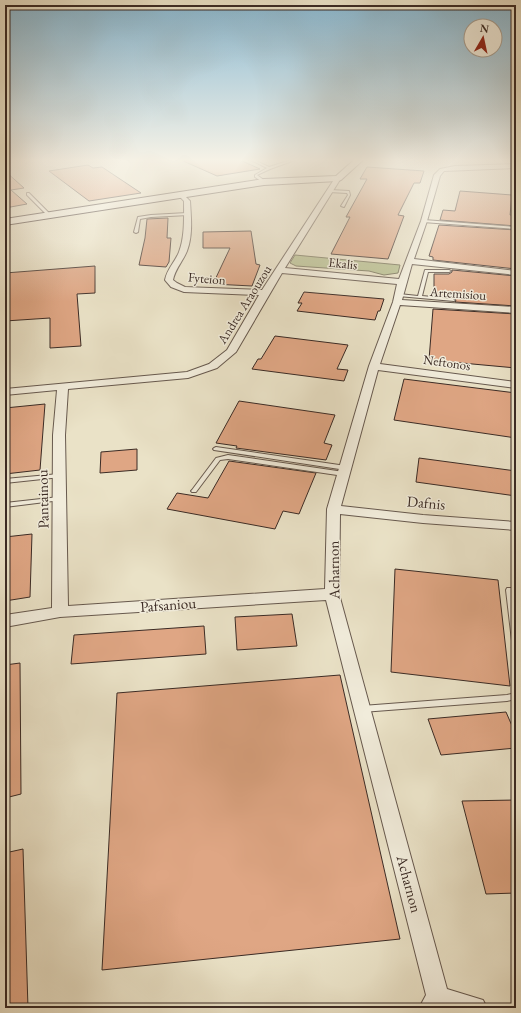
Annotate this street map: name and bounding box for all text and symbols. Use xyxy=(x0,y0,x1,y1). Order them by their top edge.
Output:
north arrow xyxy=(463,18,503,58)
text: N xyxy=(479,21,490,36)
street label: Ekalis xyxy=(328,254,358,273)
street label: Andrea Araouzou xyxy=(213,262,275,348)
street label: Fyteion xyxy=(187,268,227,289)
street label: Artemisiou xyxy=(428,283,487,304)
street label: Neftonos xyxy=(422,351,472,374)
street label: Pantainou xyxy=(32,469,53,529)
street label: Dafnis xyxy=(406,491,446,514)
street label: Acharnon xyxy=(323,541,344,600)
street label: Pafsaniou xyxy=(139,593,197,616)
street label: Acharnon xyxy=(392,852,426,915)

